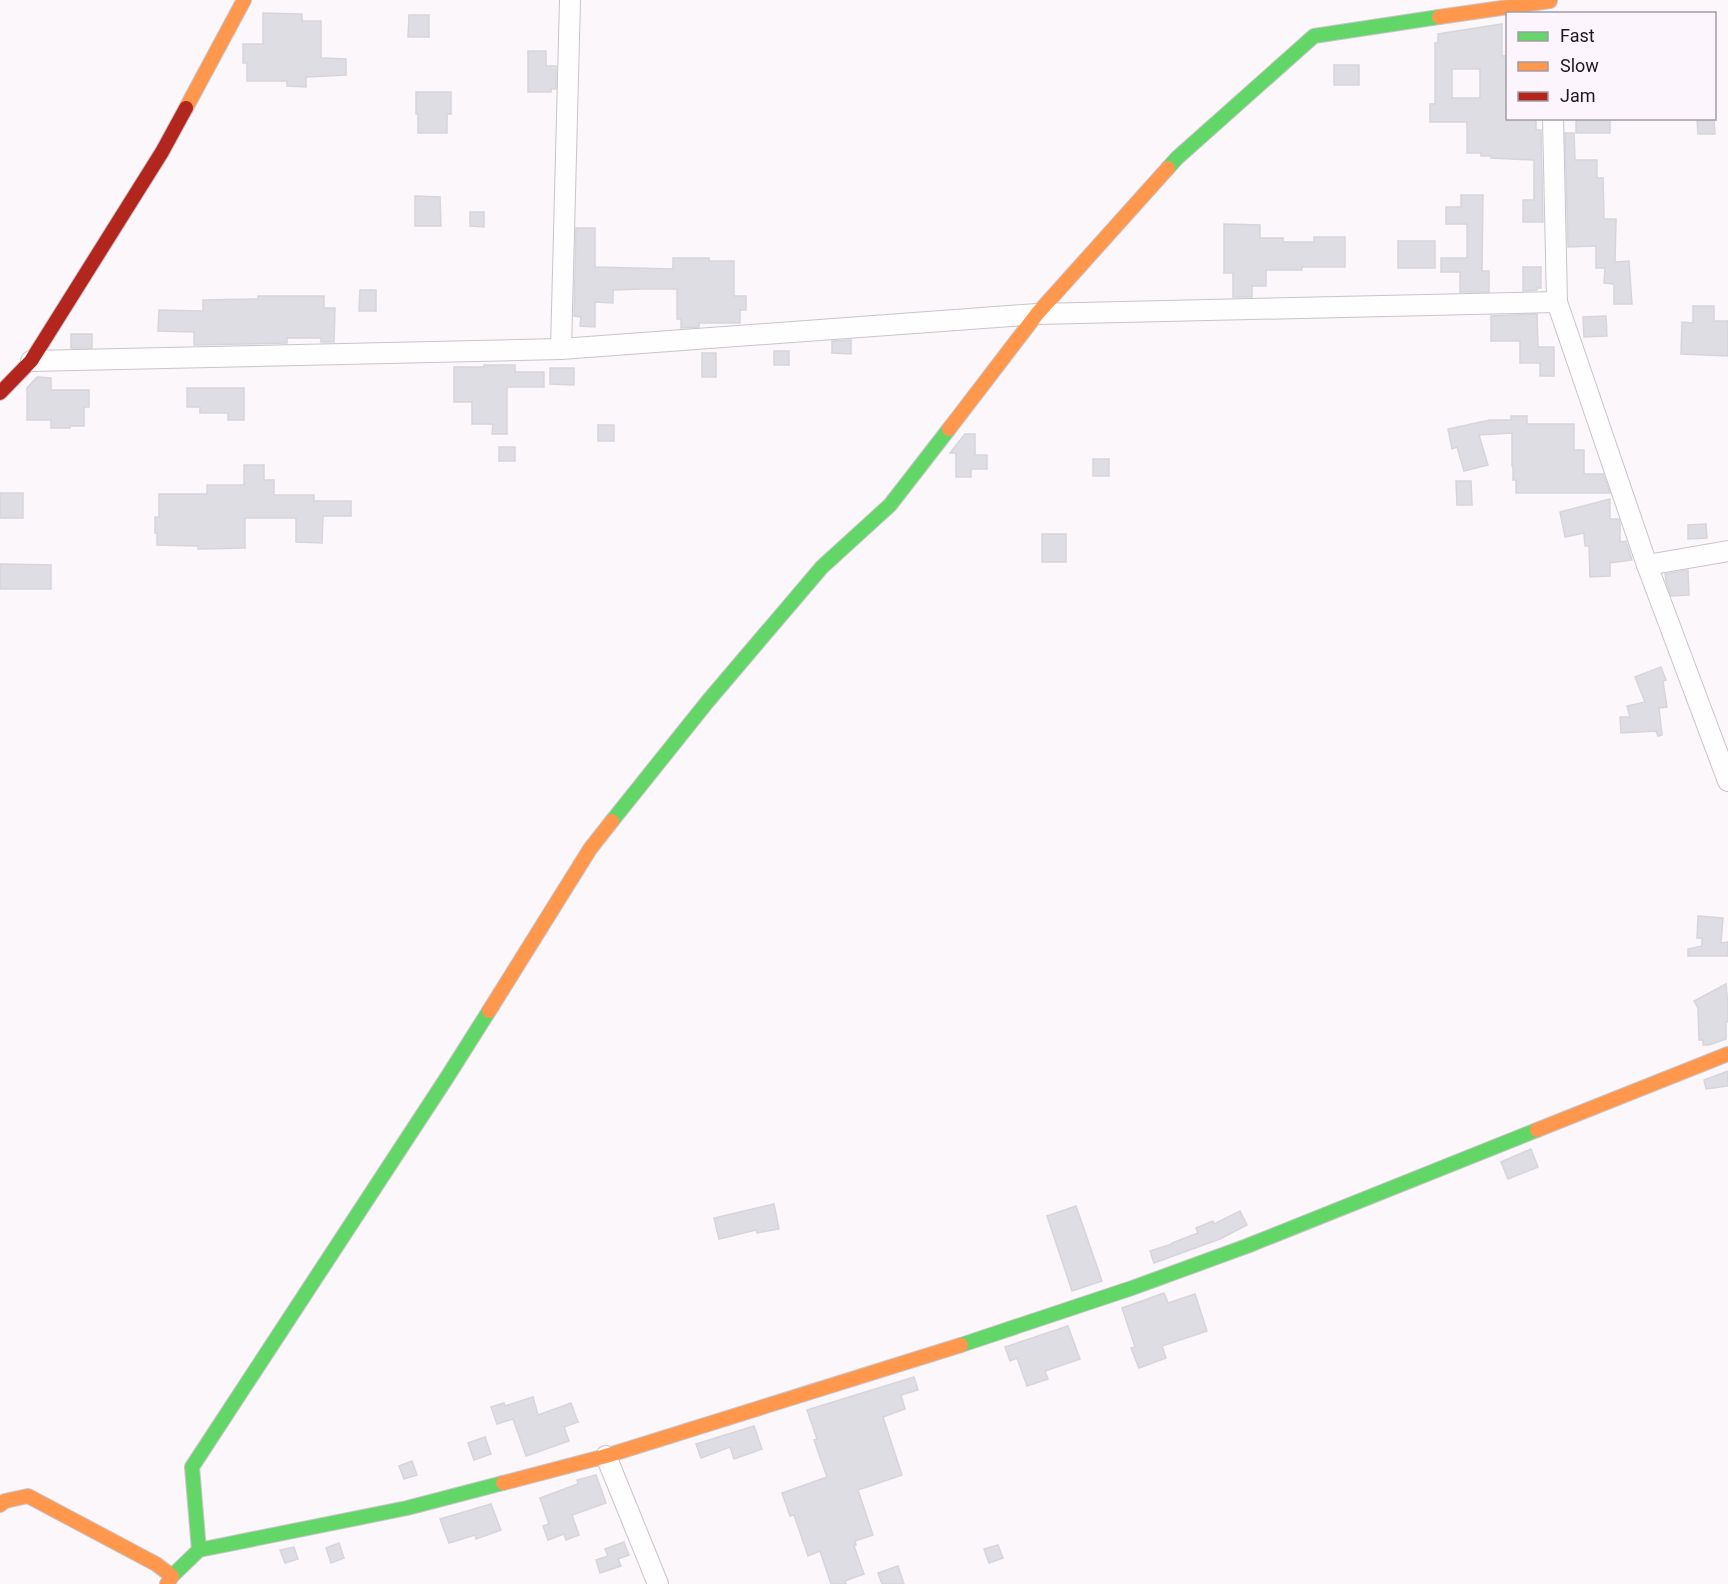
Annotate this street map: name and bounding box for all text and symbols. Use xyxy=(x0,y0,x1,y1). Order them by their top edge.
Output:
legend xyxy=(1506,12,1716,120)
text: Fast xyxy=(1560,25,1595,46)
text: Slow xyxy=(1560,55,1599,76)
text: Jam xyxy=(1560,85,1596,106)

